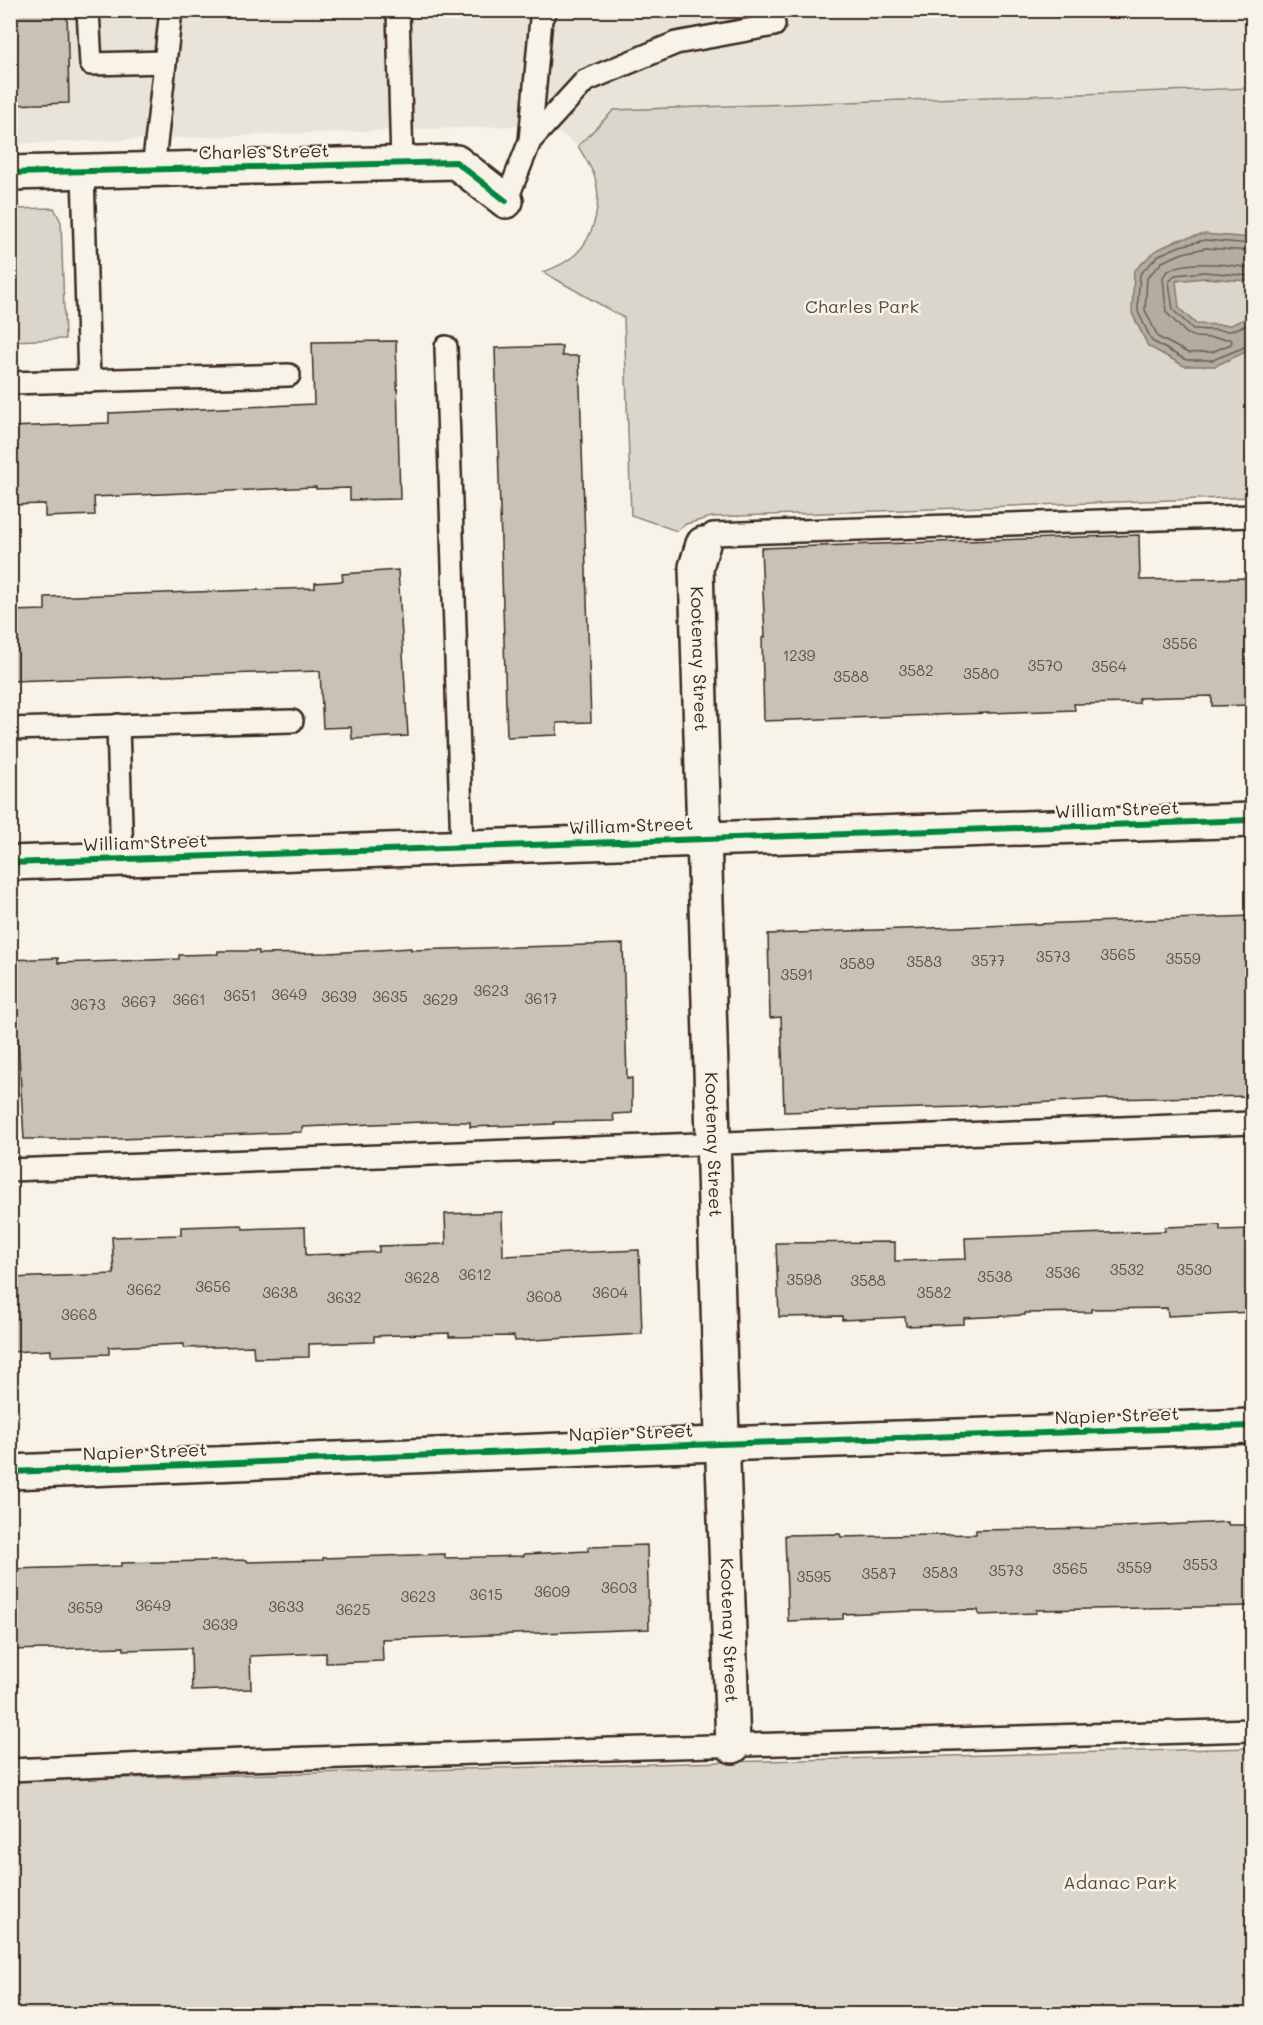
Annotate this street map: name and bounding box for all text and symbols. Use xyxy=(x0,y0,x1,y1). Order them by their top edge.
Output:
street label: Charles Street xyxy=(198,138,330,164)
park label: Charles Park xyxy=(805,294,919,318)
street label: Kootenay Street xyxy=(686,586,714,732)
house number: 3556 xyxy=(1162,633,1198,653)
house number: 1239 xyxy=(783,645,815,665)
house number: 3570 xyxy=(1027,655,1063,675)
house number: 3564 xyxy=(1091,656,1127,676)
house number: 3582 xyxy=(899,660,933,680)
house number: 3580 xyxy=(963,663,999,683)
house number: 3588 xyxy=(833,666,869,686)
street label: William Street xyxy=(1054,795,1180,823)
street label: William Street xyxy=(568,811,694,839)
street label: William Street xyxy=(82,828,208,856)
house number: 3565 xyxy=(1100,944,1136,964)
house number: 3573 xyxy=(1036,946,1071,966)
house number: 3559 xyxy=(1165,948,1201,968)
house number: 3577 xyxy=(971,950,1005,970)
house number: 3583 xyxy=(906,951,942,971)
house number: 3589 xyxy=(839,953,875,973)
house number: 3591 xyxy=(780,964,814,984)
house number: 3623 xyxy=(474,980,509,1000)
house number: 3649 xyxy=(271,984,307,1004)
house number: 3651 xyxy=(223,985,257,1005)
house number: 3639 xyxy=(321,986,357,1006)
house number: 3635 xyxy=(372,986,408,1006)
house number: 3617 xyxy=(525,988,557,1008)
house number: 3661 xyxy=(172,989,206,1009)
house number: 3629 xyxy=(422,989,458,1009)
house number: 3667 xyxy=(121,991,157,1011)
house number: 3673 xyxy=(71,994,106,1014)
street label: Kootenay Street xyxy=(700,1072,728,1218)
house number: 3532 xyxy=(1110,1259,1144,1279)
house number: 3530 xyxy=(1176,1259,1212,1279)
house number: 3536 xyxy=(1045,1262,1081,1282)
house number: 3612 xyxy=(459,1264,491,1284)
house number: 3538 xyxy=(977,1266,1013,1286)
house number: 3628 xyxy=(404,1267,440,1287)
house number: 3598 xyxy=(786,1269,822,1289)
house number: 3588 xyxy=(850,1270,886,1290)
house number: 3656 xyxy=(195,1276,231,1296)
house number: 3662 xyxy=(126,1279,162,1299)
house number: 3638 xyxy=(262,1282,298,1302)
house number: 3604 xyxy=(592,1282,628,1302)
house number: 3582 xyxy=(917,1282,951,1302)
house number: 3608 xyxy=(526,1286,562,1306)
house number: 3632 xyxy=(327,1287,362,1307)
house number: 3668 xyxy=(61,1304,97,1324)
street label: Napier Street xyxy=(1054,1401,1180,1429)
street label: Napier Street xyxy=(568,1418,694,1446)
street label: Napier Street xyxy=(82,1437,208,1465)
house number: 3553 xyxy=(1182,1554,1218,1574)
street label: Kootenay Street xyxy=(715,1557,744,1703)
house number: 3559 xyxy=(1116,1557,1152,1577)
house number: 3565 xyxy=(1052,1558,1088,1578)
house number: 3573 xyxy=(989,1560,1024,1580)
house number: 3583 xyxy=(922,1562,958,1582)
house number: 3587 xyxy=(862,1563,896,1583)
house number: 3595 xyxy=(796,1566,832,1586)
house number: 3603 xyxy=(601,1577,637,1597)
house number: 3609 xyxy=(534,1581,570,1601)
house number: 3615 xyxy=(469,1584,503,1604)
house number: 3623 xyxy=(401,1586,436,1606)
house number: 3649 xyxy=(135,1595,171,1615)
house number: 3633 xyxy=(268,1596,304,1616)
house number: 3659 xyxy=(67,1597,103,1617)
house number: 3625 xyxy=(336,1599,370,1619)
house number: 3639 xyxy=(202,1614,238,1634)
park label: Adanac Park xyxy=(1063,1870,1177,1894)

